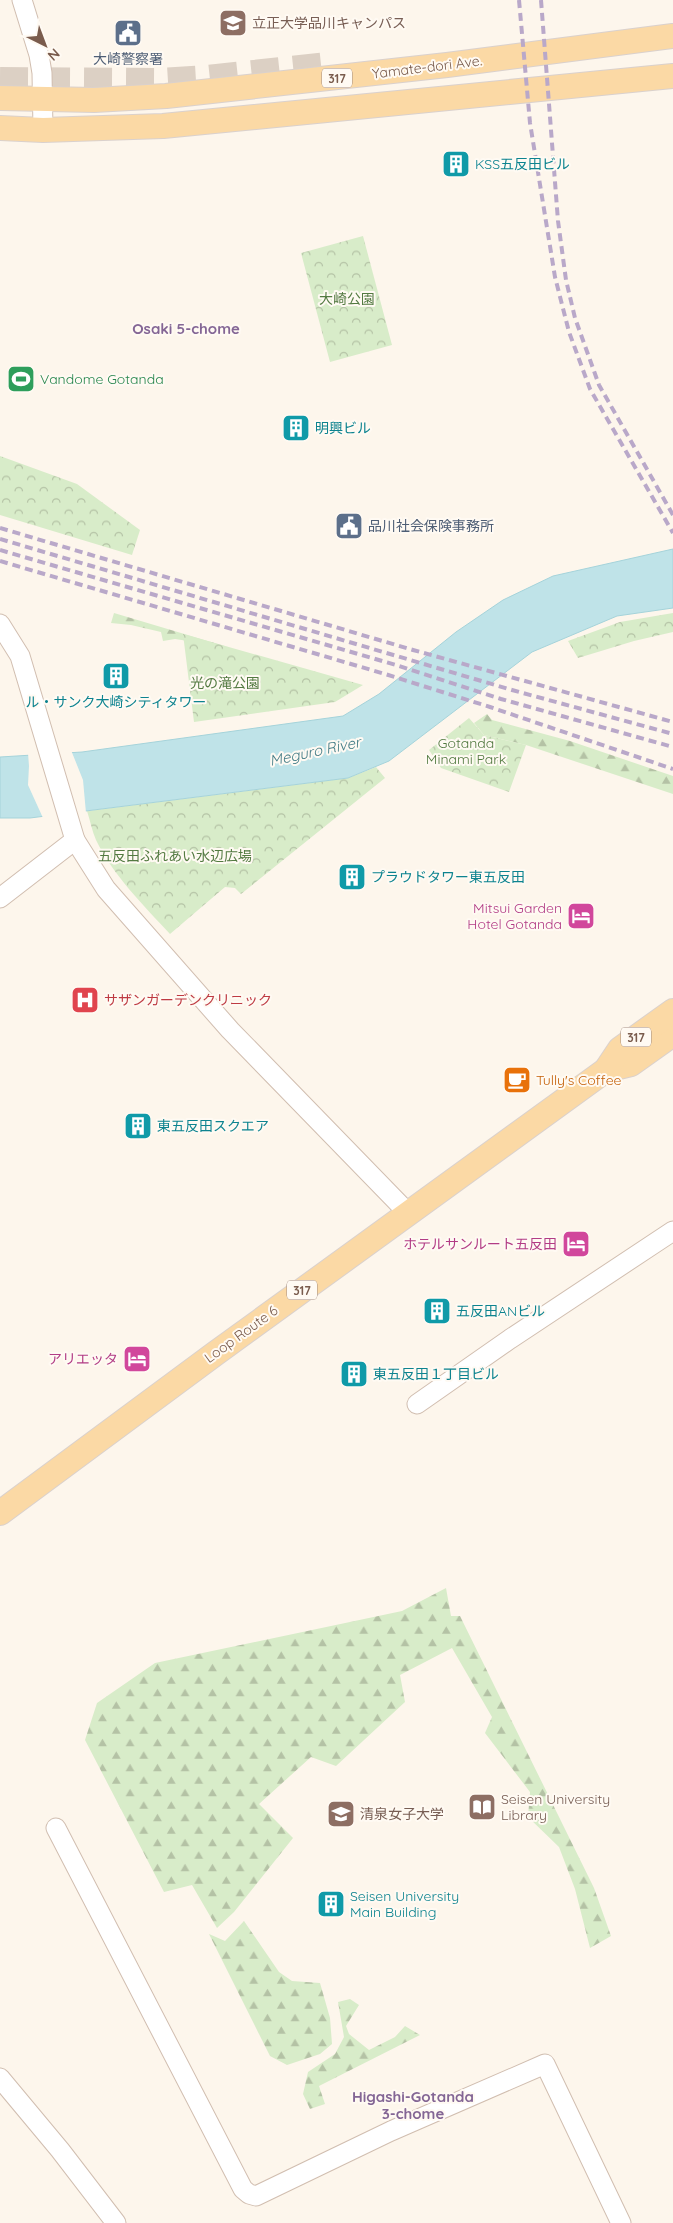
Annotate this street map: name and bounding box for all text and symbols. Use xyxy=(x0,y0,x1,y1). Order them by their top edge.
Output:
school or university icon: 立正大学品川キャンパス xyxy=(218,8,248,38)
place label: 立正大学品川キャンパス xyxy=(252,14,406,32)
public building icon: 大崎警察署 xyxy=(113,18,143,48)
north arrow xyxy=(20,20,70,70)
text: N xyxy=(44,45,64,65)
place label: 大崎警察署 xyxy=(93,50,163,68)
street label: Yamate-dori Ave. xyxy=(371,51,483,83)
road number: 317 xyxy=(322,68,352,88)
building icon: KSS五反田ビル xyxy=(441,149,471,179)
place label: KSS五反田ビル xyxy=(475,155,570,173)
park label: 大崎公園 xyxy=(319,290,375,308)
district label: Osaki 5-chome xyxy=(132,319,240,338)
sports icon: Vandome Gotanda xyxy=(6,364,36,394)
place label: Vandome Gotanda xyxy=(40,370,164,388)
building icon: 明興ビル xyxy=(281,413,311,443)
place label: 明興ビル xyxy=(315,419,371,437)
public building icon: 品川社会保険事務所 xyxy=(334,511,364,541)
place label: 品川社会保険事務所 xyxy=(368,517,494,535)
building icon: ル・サンク大崎シティタワー xyxy=(101,661,131,691)
park label: 光の滝公園 xyxy=(190,674,260,692)
place label: ル・サンク大崎シティタワー xyxy=(25,693,207,711)
water label: Meguro River xyxy=(268,732,364,770)
park label: Gotanda Minami Park xyxy=(426,734,506,768)
park label: 五反田ふれあい水辺広場 xyxy=(98,847,252,865)
building icon: プラウドタワー東五反田 xyxy=(337,862,367,892)
place label: プラウドタワー東五反田 xyxy=(371,868,525,886)
place label: Mitsui Garden Hotel Gotanda xyxy=(467,899,562,933)
hotel icon: Mitsui Garden Hotel Gotanda xyxy=(566,901,596,931)
hospital icon: サザンガーデンクリニック xyxy=(70,985,100,1015)
place label: サザンガーデンクリニック xyxy=(104,991,272,1009)
road number: 317 xyxy=(621,1028,651,1046)
cafe icon: Tully's Coffee xyxy=(502,1065,532,1095)
place label: Tully's Coffee xyxy=(536,1071,622,1089)
building icon: 東五反田スクエア xyxy=(123,1111,153,1141)
place label: 東五反田スクエア xyxy=(157,1117,269,1135)
hotel icon: ホテルサンルート五反田 xyxy=(561,1229,591,1259)
place label: ホテルサンルート五反田 xyxy=(403,1235,557,1253)
road number: 317 xyxy=(287,1280,317,1300)
building icon: 五反田ANビル xyxy=(422,1296,452,1326)
street label: Loop Route 6 xyxy=(201,1301,282,1367)
place label: 五反田ANビル xyxy=(456,1302,545,1320)
hotel icon: アリエッタ xyxy=(122,1344,152,1374)
place label: アリエッタ xyxy=(48,1350,118,1368)
building icon: 東五反田１丁目ビル xyxy=(339,1359,369,1389)
place label: 東五反田１丁目ビル xyxy=(373,1365,499,1383)
place label: Seisen University Library xyxy=(501,1790,610,1824)
library icon: Seisen University Library xyxy=(467,1792,497,1822)
school or university icon: 清泉女子大学 xyxy=(326,1799,356,1829)
place label: 清泉女子大学 xyxy=(360,1805,444,1823)
place label: Seisen University Main Building xyxy=(350,1887,459,1921)
building icon: Seisen University Main Building xyxy=(316,1889,346,1919)
district label: Higashi-Gotanda 3-chome xyxy=(352,2087,474,2123)

